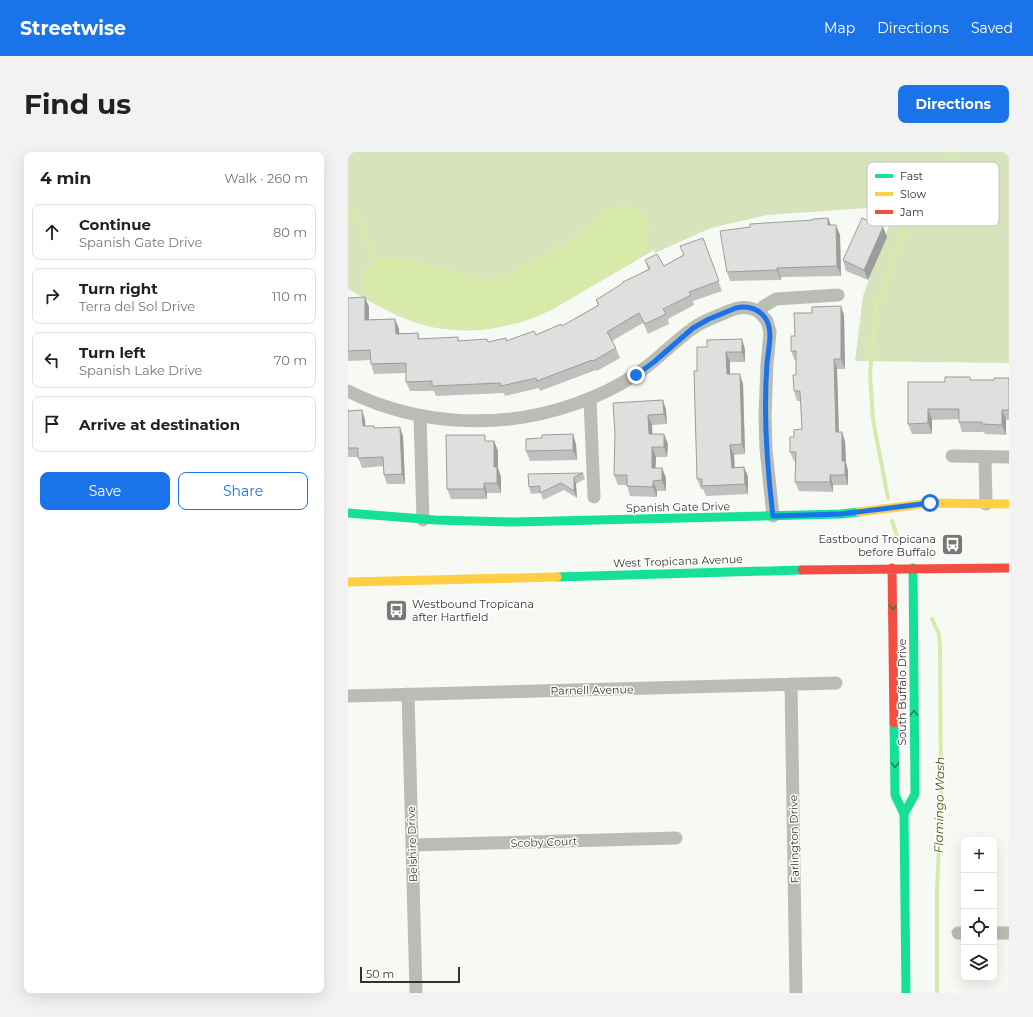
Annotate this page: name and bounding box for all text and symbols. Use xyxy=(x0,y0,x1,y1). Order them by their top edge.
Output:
text: Streetwise xyxy=(20,17,126,40)
text: Map xyxy=(824,19,855,37)
text: Directions xyxy=(877,19,949,37)
text: Saved xyxy=(971,19,1013,37)
button: Directions xyxy=(898,85,1009,123)
text: Find us xyxy=(24,87,131,121)
legend xyxy=(867,162,999,226)
text: 4 min xyxy=(40,168,91,188)
text: Fast xyxy=(900,169,924,183)
text: Walk · 260 m xyxy=(224,170,308,186)
text: Slow xyxy=(900,187,926,201)
text: Jam xyxy=(899,205,924,219)
text: Continue xyxy=(79,215,151,234)
icon: ahead xyxy=(41,221,63,243)
text: 80 m xyxy=(273,224,307,240)
text: Spanish Gate Drive xyxy=(79,234,202,250)
text: Turn right xyxy=(79,279,158,298)
icon: right xyxy=(41,285,63,307)
text: 110 m xyxy=(272,288,307,304)
text: Terra del Sol Drive xyxy=(79,298,195,314)
text: Turn left xyxy=(79,343,146,362)
icon: left xyxy=(41,349,63,371)
text: 70 m xyxy=(274,352,307,368)
text: Spanish Lake Drive xyxy=(79,362,202,378)
route end xyxy=(627,366,645,384)
icon: arrive xyxy=(41,413,63,435)
text: Arrive at destination xyxy=(79,415,240,434)
button: Save xyxy=(40,472,170,510)
button: Share xyxy=(178,472,308,510)
route start xyxy=(921,494,939,512)
street label: Spanish Gate Drive xyxy=(626,499,731,515)
place label: Eastbound Tropicana before Buffalo xyxy=(819,532,936,559)
bus stop icon: Eastbound Tropicana before Buffalo xyxy=(939,532,965,558)
street label: West Tropicana Avenue xyxy=(613,552,743,570)
bus stop icon: Westbound Tropicana after Hartfield xyxy=(383,597,409,623)
place label: Westbound Tropicana after Hartfield xyxy=(412,597,534,624)
one-way arrow xyxy=(889,604,897,610)
street label: South Buffalo Drive xyxy=(895,638,909,745)
street label: Parnell Avenue xyxy=(550,682,634,698)
one-way arrow xyxy=(910,710,918,716)
water label: Flamingo Wash xyxy=(931,757,947,853)
one-way arrow xyxy=(891,762,899,768)
street label: Farlington Drive xyxy=(786,794,802,883)
street label: Belshire Drive xyxy=(404,805,420,882)
street label: Scoby Court xyxy=(510,834,578,850)
map controls xyxy=(961,837,997,981)
button: + xyxy=(961,837,997,873)
button: − xyxy=(961,873,997,909)
button: locate xyxy=(961,909,997,945)
button: layers xyxy=(961,945,997,981)
scale bar xyxy=(360,965,460,984)
text: 50 m xyxy=(366,967,394,981)

